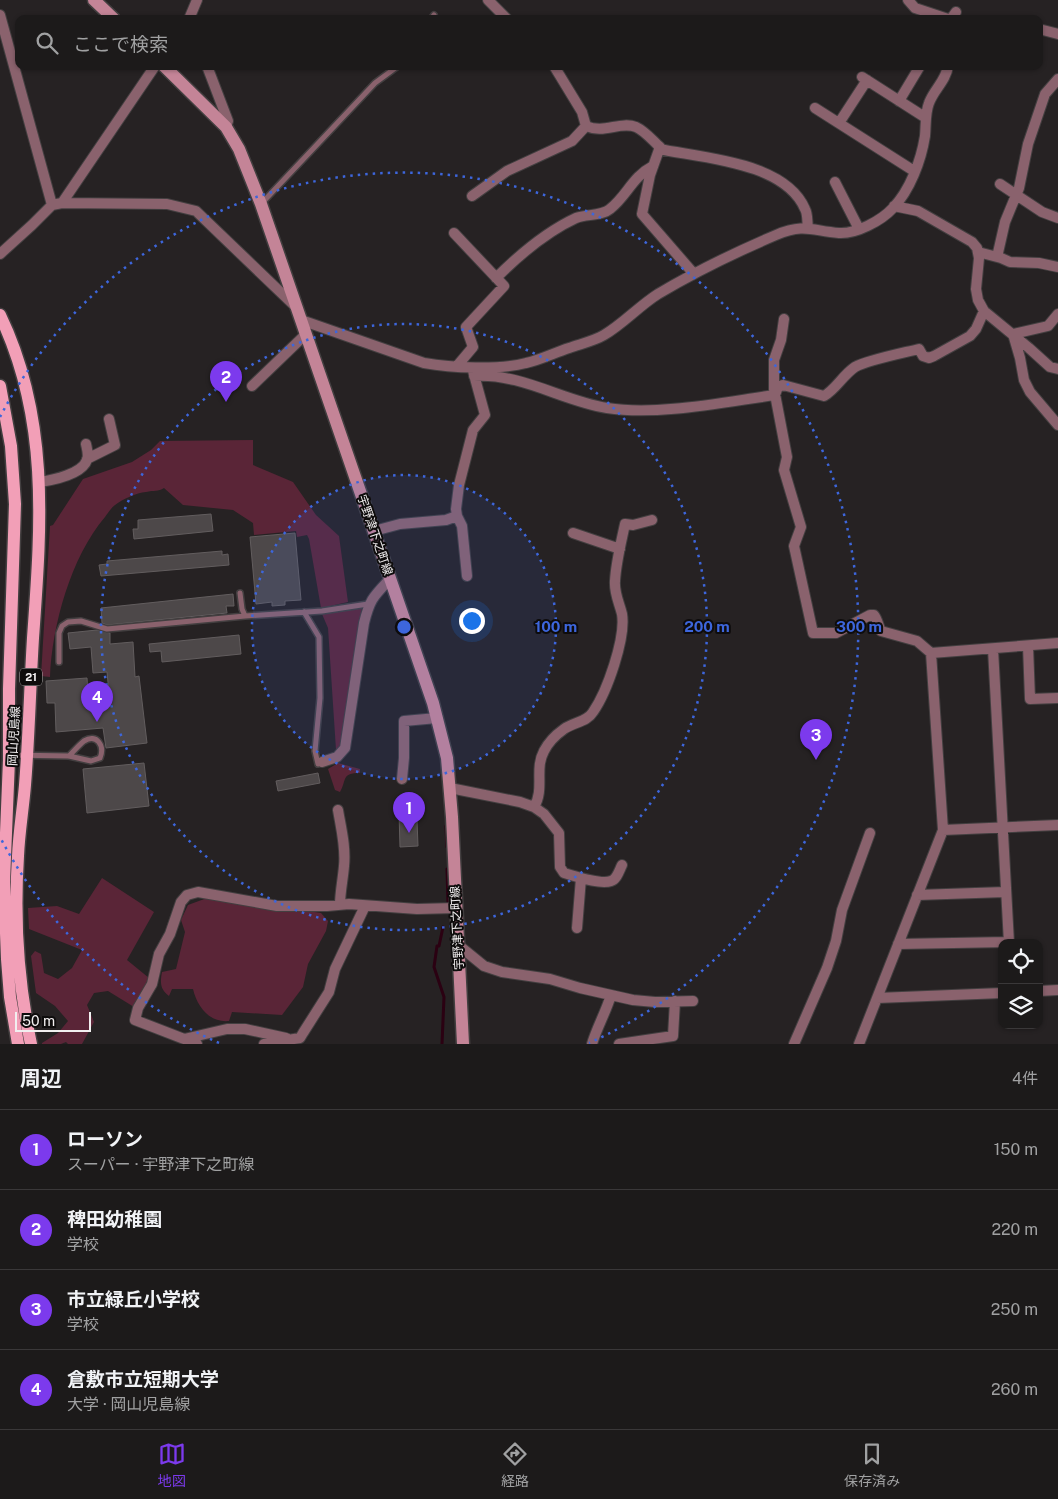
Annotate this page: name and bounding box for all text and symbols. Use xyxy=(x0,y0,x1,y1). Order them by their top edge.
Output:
search box xyxy=(15,15,1043,70)
icon: search xyxy=(33,29,61,57)
text: ここで検索 xyxy=(73,33,168,55)
pin: 2 xyxy=(210,361,242,402)
street label: 宇野津下之町線 xyxy=(355,493,395,577)
your location xyxy=(459,608,485,634)
centre of rings xyxy=(395,618,413,636)
text: 100 m xyxy=(535,618,577,635)
text: 200 m xyxy=(684,618,730,635)
text: 300 m xyxy=(836,618,882,635)
road number: 21 xyxy=(20,669,42,686)
pin: 4 xyxy=(81,681,113,722)
street label: 岡山児島線 xyxy=(5,706,23,766)
pin: 3 xyxy=(800,719,832,760)
pin: 1 xyxy=(393,792,425,833)
street label: 宇野津下之町線 xyxy=(448,886,466,970)
map controls xyxy=(998,939,1043,1029)
button: locate xyxy=(998,939,1043,984)
button: layers xyxy=(998,984,1043,1029)
scale bar xyxy=(15,1009,91,1032)
text: 50 m xyxy=(22,1013,55,1029)
text: 周辺 xyxy=(20,1066,62,1091)
text: 4件 xyxy=(1012,1069,1038,1088)
text: ローソン xyxy=(67,1128,143,1150)
text: 1 xyxy=(33,1140,39,1159)
text: 150 m xyxy=(994,1140,1038,1159)
text: スーパー · 宇野津下之町線 xyxy=(67,1155,254,1174)
text: 稗田幼稚園 xyxy=(67,1208,162,1230)
text: 2 xyxy=(31,1220,41,1239)
text: 220 m xyxy=(991,1220,1038,1239)
text: 学校 xyxy=(67,1235,99,1254)
text: 市立緑丘小学校 xyxy=(67,1288,200,1310)
text: 3 xyxy=(31,1300,41,1319)
text: 250 m xyxy=(991,1300,1038,1319)
text: 学校 xyxy=(67,1315,99,1334)
text: 倉敷市立短期大学 xyxy=(67,1368,219,1390)
text: 4 xyxy=(31,1380,41,1399)
text: 260 m xyxy=(991,1380,1038,1399)
text: 大学 · 岡山児島線 xyxy=(67,1395,190,1414)
tab: 地図 xyxy=(158,1440,186,1490)
tab: 経路 xyxy=(501,1440,529,1490)
tab: 保存済み xyxy=(844,1440,900,1490)

